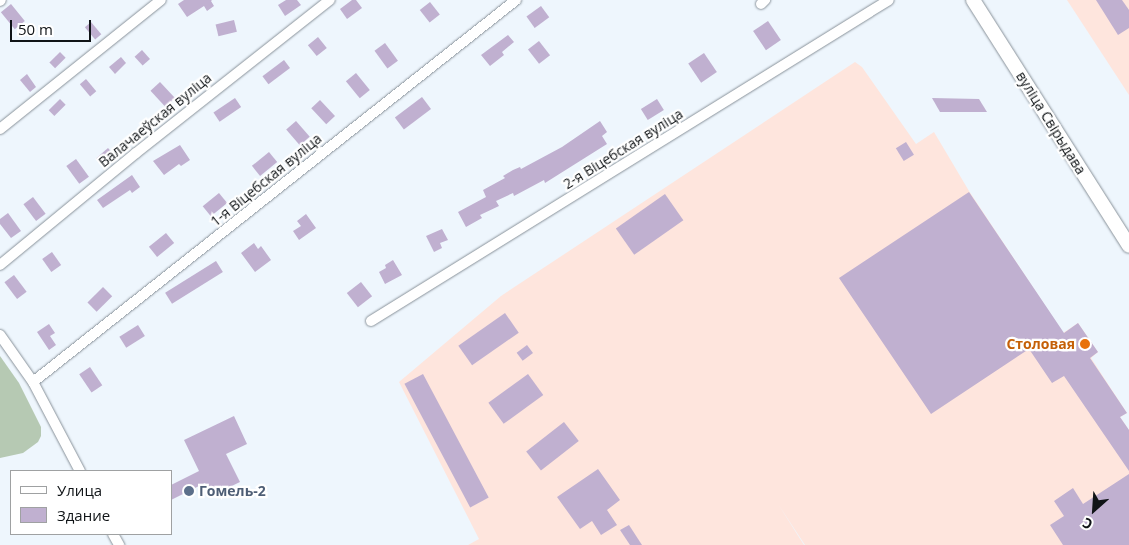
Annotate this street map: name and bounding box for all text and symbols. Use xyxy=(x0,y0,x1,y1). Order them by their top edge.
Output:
scale bar xyxy=(12,10,94,42)
text: 50 m xyxy=(18,19,53,39)
street label: вуліца Свірыдава xyxy=(1013,68,1089,178)
street label: Валачаеўская вуліца xyxy=(95,69,215,171)
street label: 2-я Віцебская вуліца xyxy=(560,105,686,193)
street label: 1-я Віцебская вуліца xyxy=(207,130,325,230)
place label: Столовая xyxy=(1006,336,1075,352)
marker: Столовая xyxy=(1079,338,1091,350)
legend xyxy=(10,470,172,535)
text: Улица xyxy=(57,480,102,500)
place label: Гомель-2 xyxy=(199,483,266,499)
marker: Гомель-2 xyxy=(183,485,195,497)
north arrow xyxy=(1069,485,1119,535)
text: Здание xyxy=(57,505,110,525)
text: С xyxy=(1079,513,1095,534)

